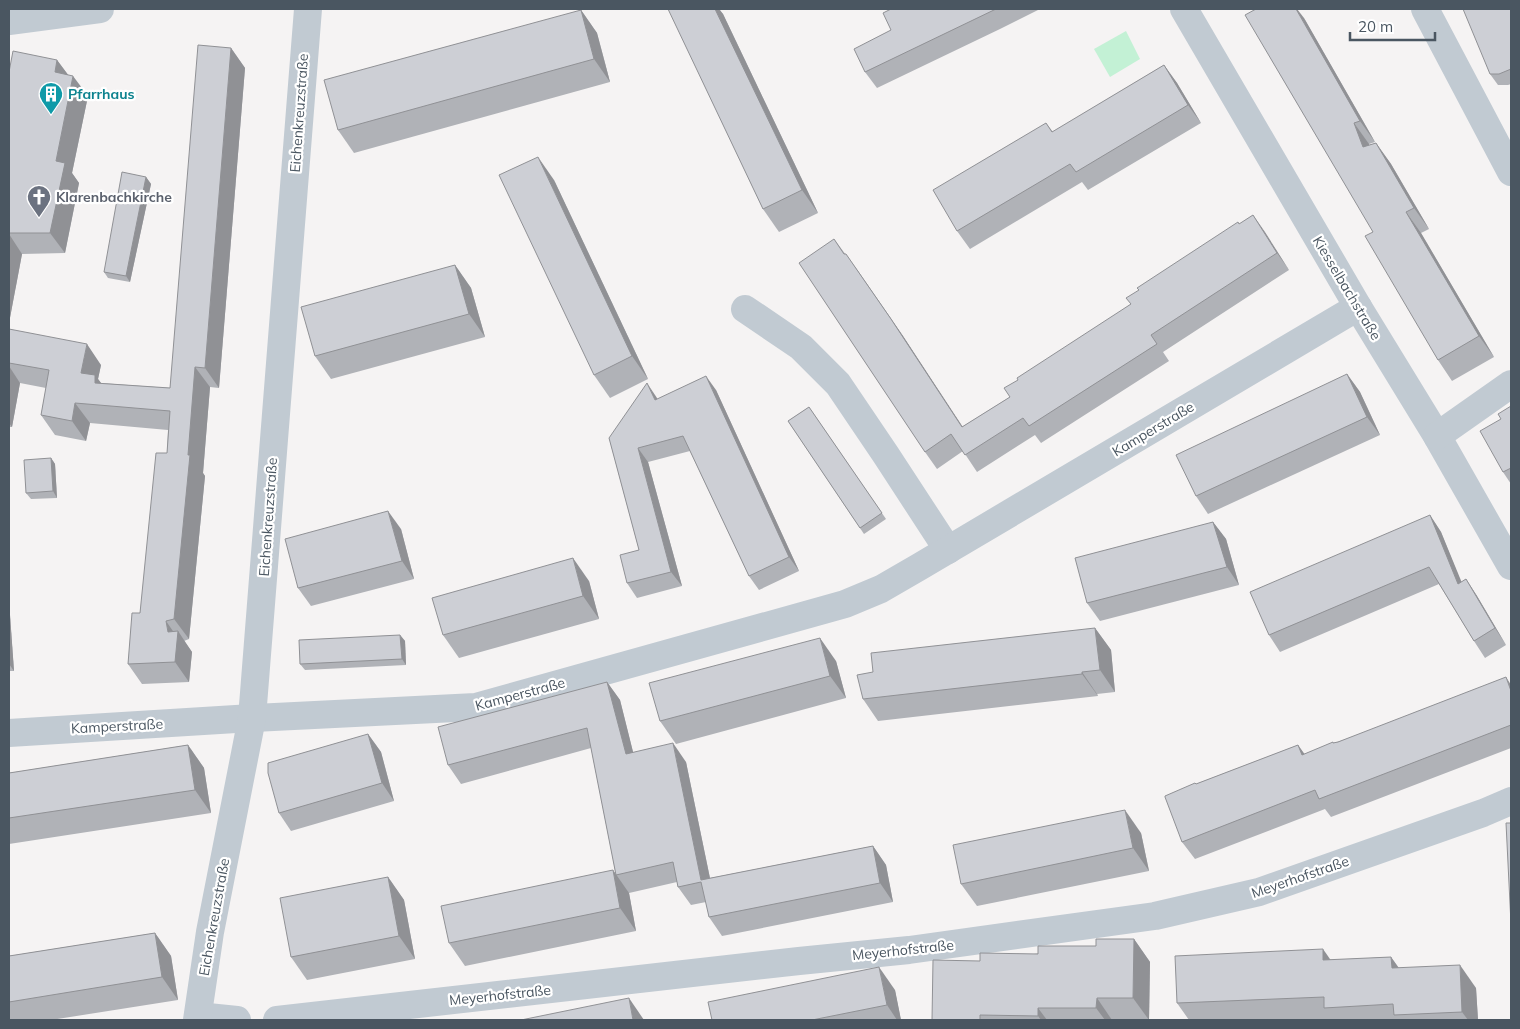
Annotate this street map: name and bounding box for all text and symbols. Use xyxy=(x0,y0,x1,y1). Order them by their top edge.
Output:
scale bar xyxy=(1350,10,1435,42)
text: 20 m xyxy=(1358,17,1393,36)
street label: Eichenkreuzstraße xyxy=(286,53,312,173)
building icon: Pfarrhaus xyxy=(38,81,64,115)
place label: Pfarrhaus xyxy=(68,85,135,103)
church icon: Klarenbachkirche xyxy=(26,184,52,218)
place label: Klarenbachkirche xyxy=(56,188,172,206)
street label: Kiesselbachstraße xyxy=(1309,233,1385,343)
street label: Kamperstraße xyxy=(1109,398,1197,460)
street label: Eichenkreuzstraße xyxy=(255,457,281,577)
street label: Kamperstraße xyxy=(473,673,567,715)
street label: Kamperstraße xyxy=(70,715,164,737)
street label: Meyerhofstraße xyxy=(1249,852,1351,902)
street label: Eichenkreuzstraße xyxy=(195,857,233,977)
street label: Meyerhofstraße xyxy=(851,936,955,964)
street label: Meyerhofstraße xyxy=(448,981,552,1009)

